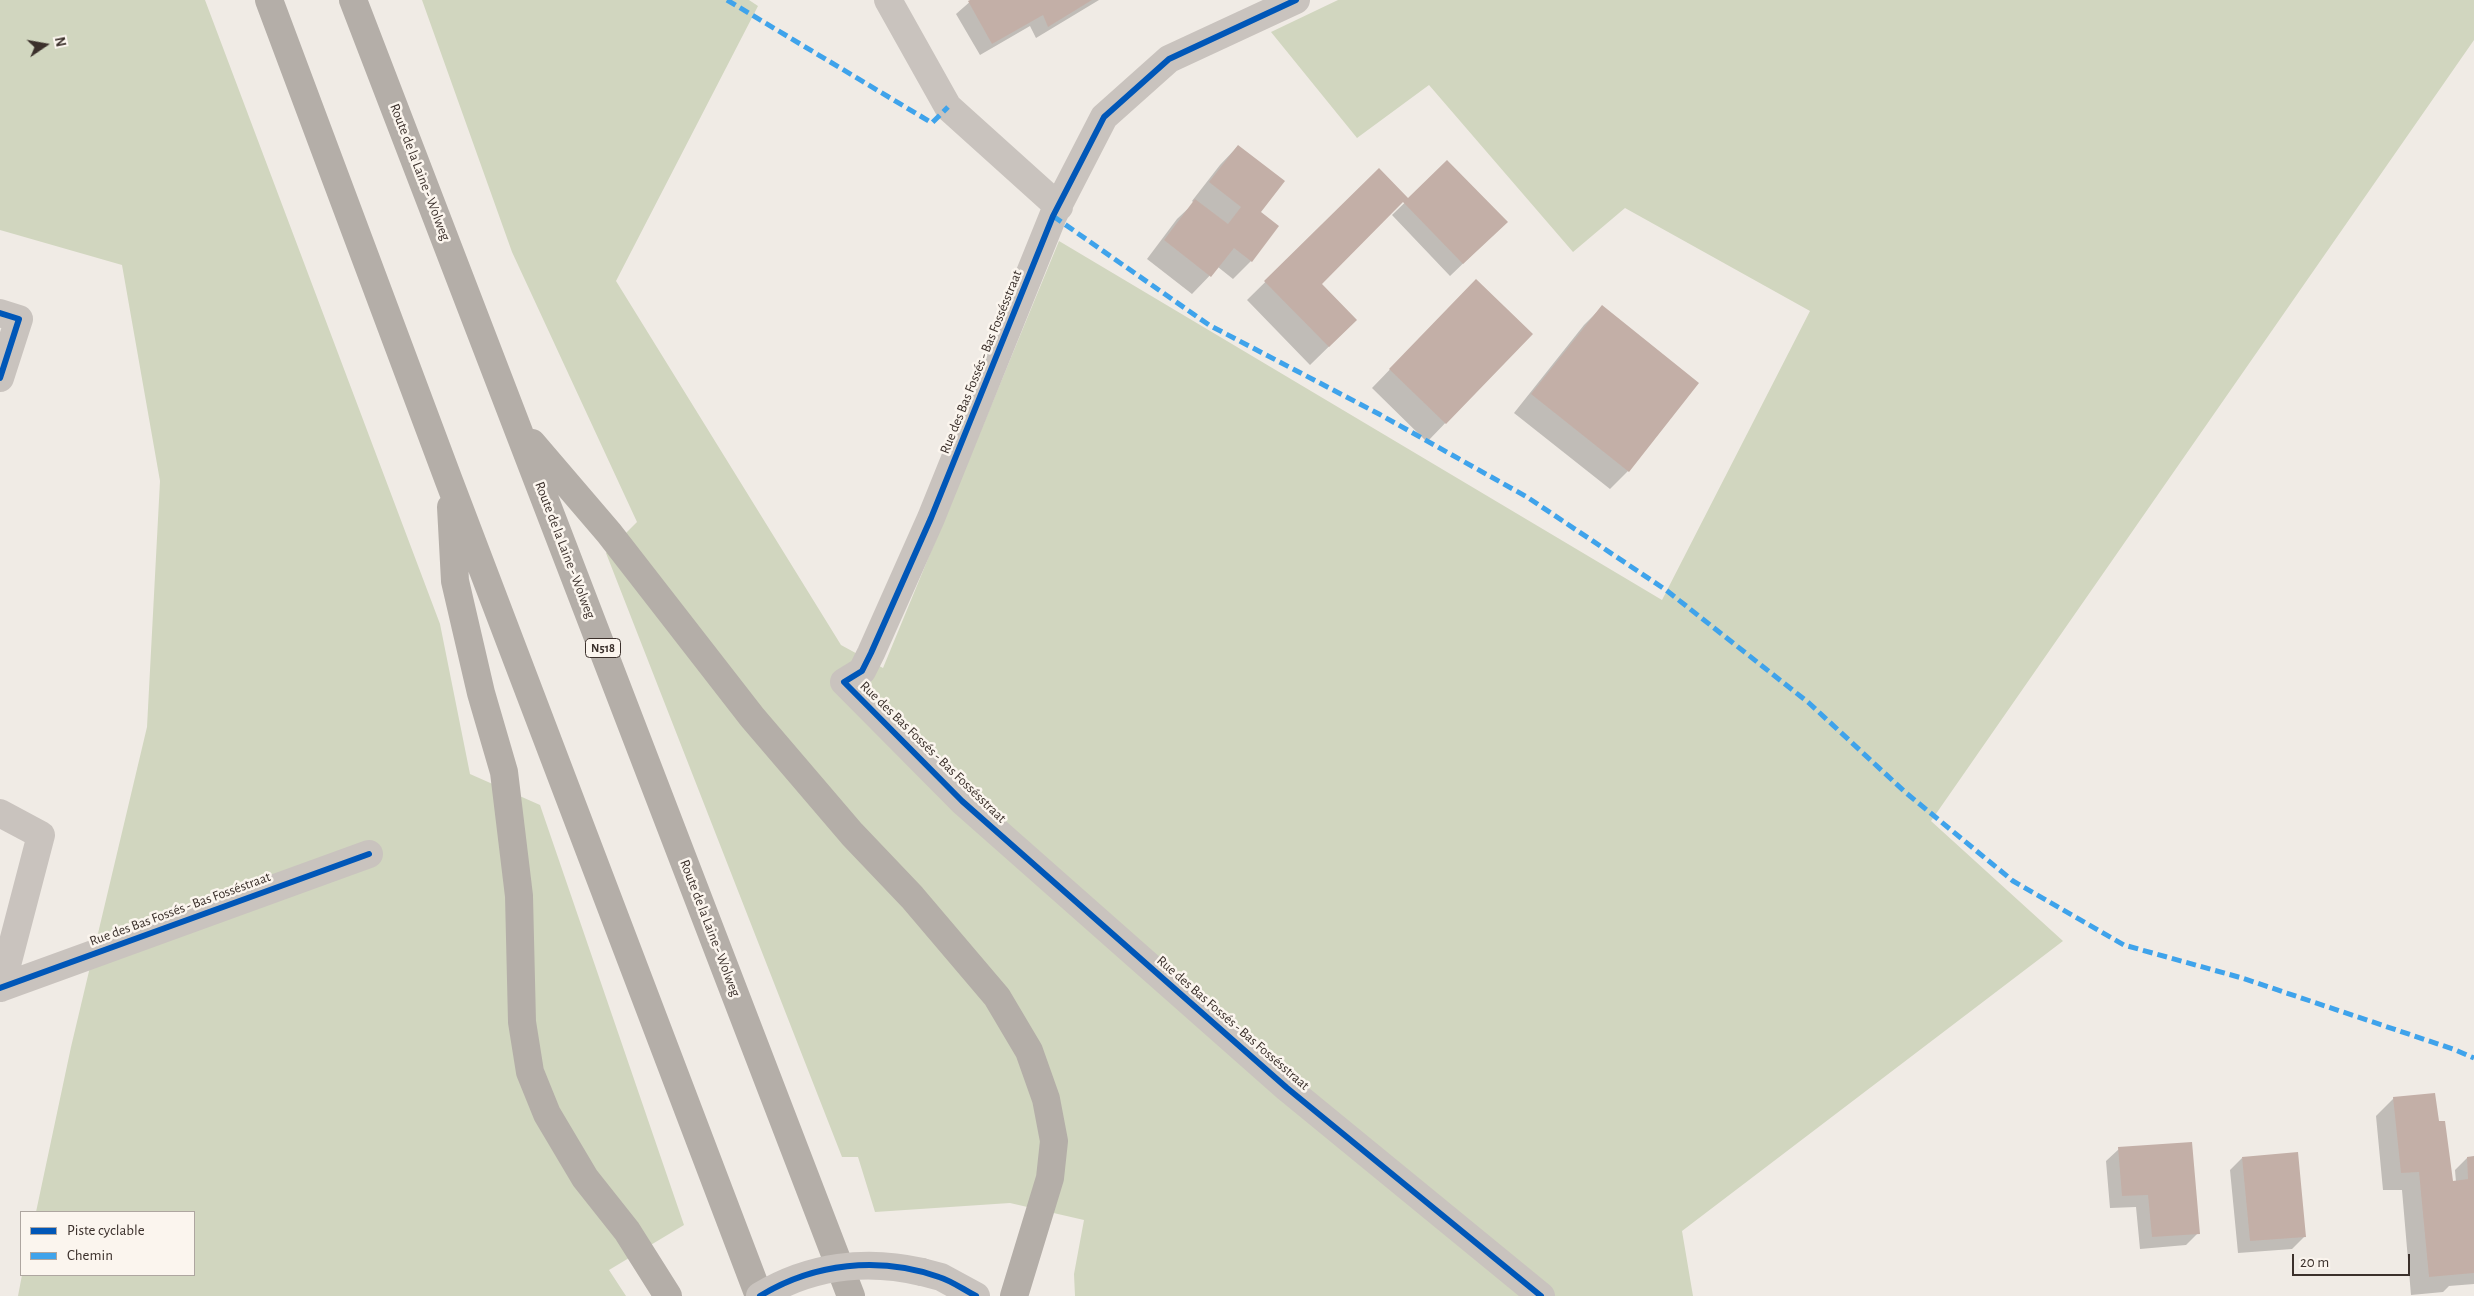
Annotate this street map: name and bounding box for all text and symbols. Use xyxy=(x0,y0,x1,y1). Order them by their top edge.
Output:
north arrow xyxy=(20,20,70,70)
text: N xyxy=(52,36,68,48)
street label: Route de la Laine - Wolweg xyxy=(386,101,454,243)
street label: Rue des Bas Fossés - Bas Fossésstraat xyxy=(936,268,1026,456)
street label: Route de la Laine - Wolweg xyxy=(531,479,599,621)
road number: N518 xyxy=(586,638,620,658)
street label: Rue des Bas Fossés - Bas Fossésstraat xyxy=(856,678,1010,826)
street label: Route de la Laine - Wolweg xyxy=(676,857,744,999)
street label: Rue des Bas Fossés - Bas Fosséstraat xyxy=(87,868,273,950)
street label: Rue des Bas Fossés - Bas Fossésstraat xyxy=(1153,952,1313,1094)
legend xyxy=(20,1211,195,1276)
text: Piste cyclable xyxy=(67,1223,145,1238)
scale bar xyxy=(2294,1244,2412,1276)
text: Chemin xyxy=(67,1248,113,1263)
text: 20 m xyxy=(2300,1255,2329,1270)

